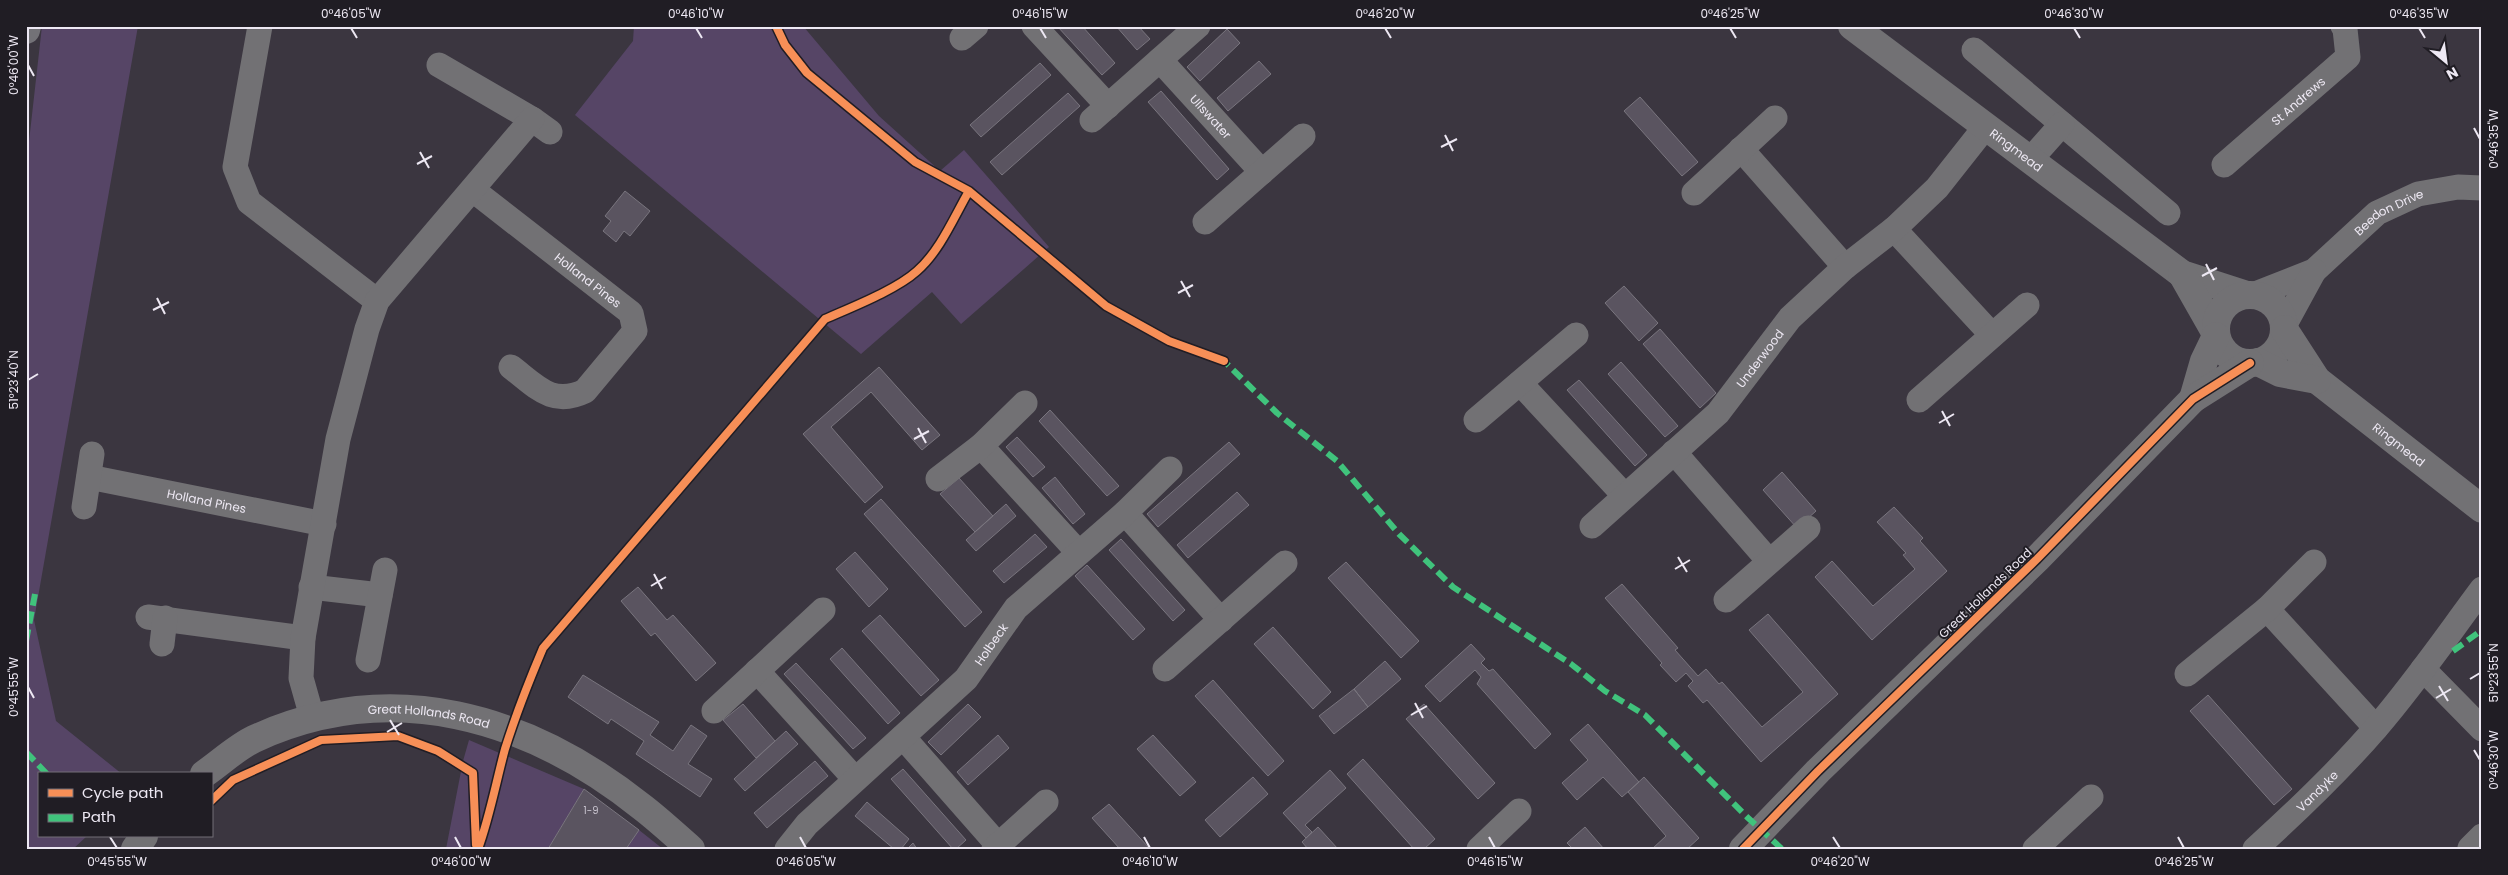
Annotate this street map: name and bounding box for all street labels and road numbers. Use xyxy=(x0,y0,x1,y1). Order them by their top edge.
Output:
street label: St Andrews xyxy=(2267,72,2329,129)
street label: Ullswater xyxy=(1187,90,1236,142)
street label: Ringmead xyxy=(1987,124,2047,175)
street label: Beedon Drive xyxy=(2350,185,2425,239)
street label: Holland Pines xyxy=(551,248,625,311)
street label: Underwood xyxy=(1732,325,1787,391)
street label: Ringmead xyxy=(2369,418,2429,470)
street label: Holland Pines xyxy=(166,484,248,517)
street label: Great Hollands Road xyxy=(1935,544,2035,642)
street label: Holbeck xyxy=(970,619,1012,669)
street label: Great Hollands Road xyxy=(367,700,492,732)
street label: Vandyke xyxy=(2292,766,2342,815)

